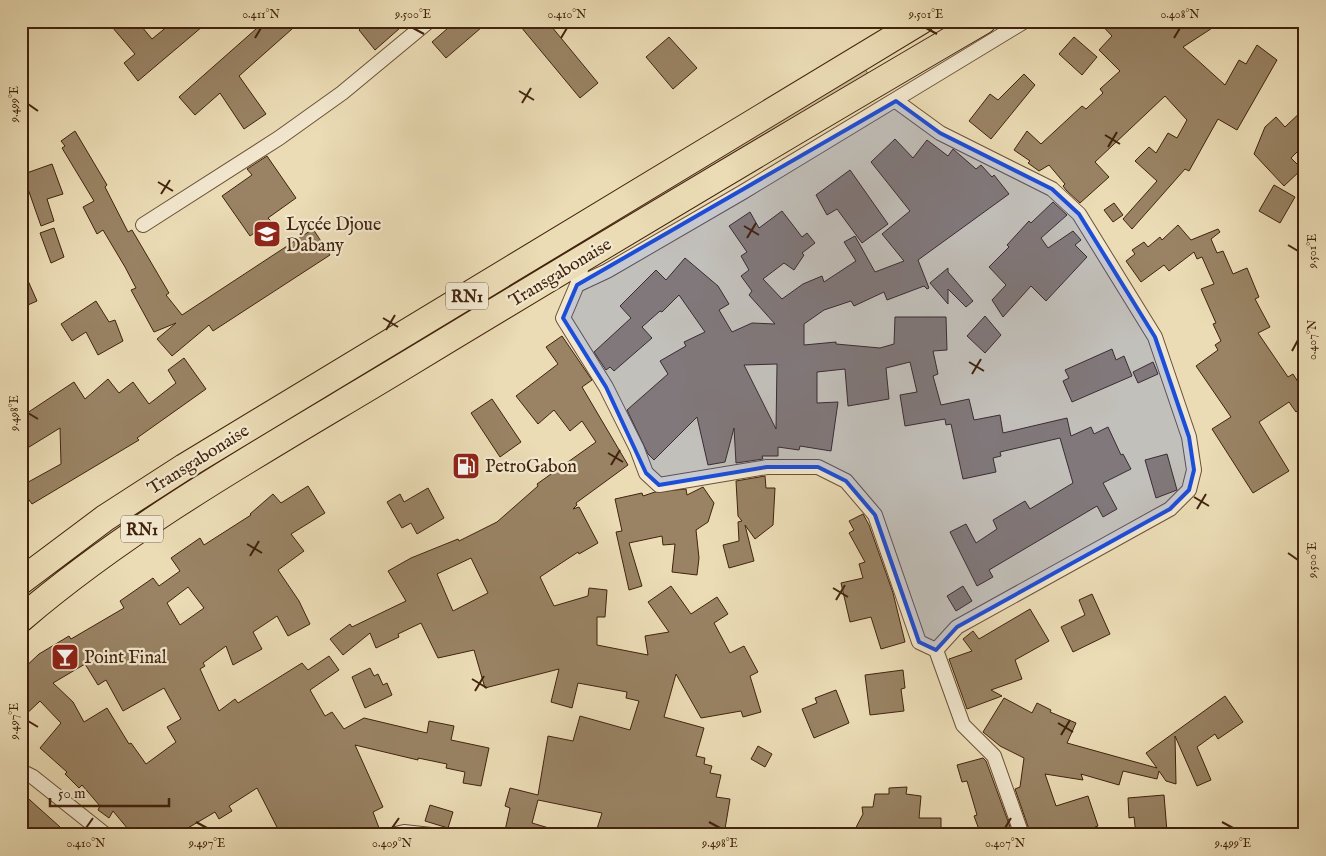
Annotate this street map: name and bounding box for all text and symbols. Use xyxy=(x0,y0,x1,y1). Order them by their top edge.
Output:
text: 0.411°N xyxy=(242,7,280,22)
text: 9.500°E xyxy=(394,7,431,22)
text: 0.410°N xyxy=(548,7,587,22)
text: 9.501°E xyxy=(908,7,943,22)
text: 0.408°N xyxy=(1160,7,1200,22)
text: 9.499°E xyxy=(7,86,22,123)
place label: Lycée Djoue Dabany xyxy=(286,214,381,258)
school or university icon: Lycée Djoue Dabany xyxy=(252,219,282,249)
street label: Transgabonaise xyxy=(505,234,616,313)
text: 9.501°E xyxy=(1305,234,1320,269)
road number: RN1 xyxy=(446,282,488,310)
text: 0.407°N xyxy=(1305,319,1320,360)
text: 9.498°E xyxy=(7,395,22,432)
street label: Transgabonaise xyxy=(144,420,254,501)
fuel station icon: PetroGabon xyxy=(451,451,481,481)
place label: PetroGabon xyxy=(485,456,577,479)
road number: RN1 xyxy=(121,516,163,542)
text: 9.500°E xyxy=(1305,542,1320,579)
bar icon: Point Final xyxy=(50,642,80,672)
place label: Point Final xyxy=(84,647,167,670)
text: 9.497°E xyxy=(7,703,22,740)
scale bar xyxy=(50,776,169,808)
text: 50 m xyxy=(58,784,86,803)
text: 0.410°N xyxy=(67,836,106,851)
text: 9.497°E xyxy=(188,836,225,851)
text: 0.409°N xyxy=(372,836,412,851)
text: 9.498°E xyxy=(701,836,738,851)
text: 0.407°N xyxy=(985,836,1026,851)
text: 9.499°E xyxy=(1214,836,1251,851)

